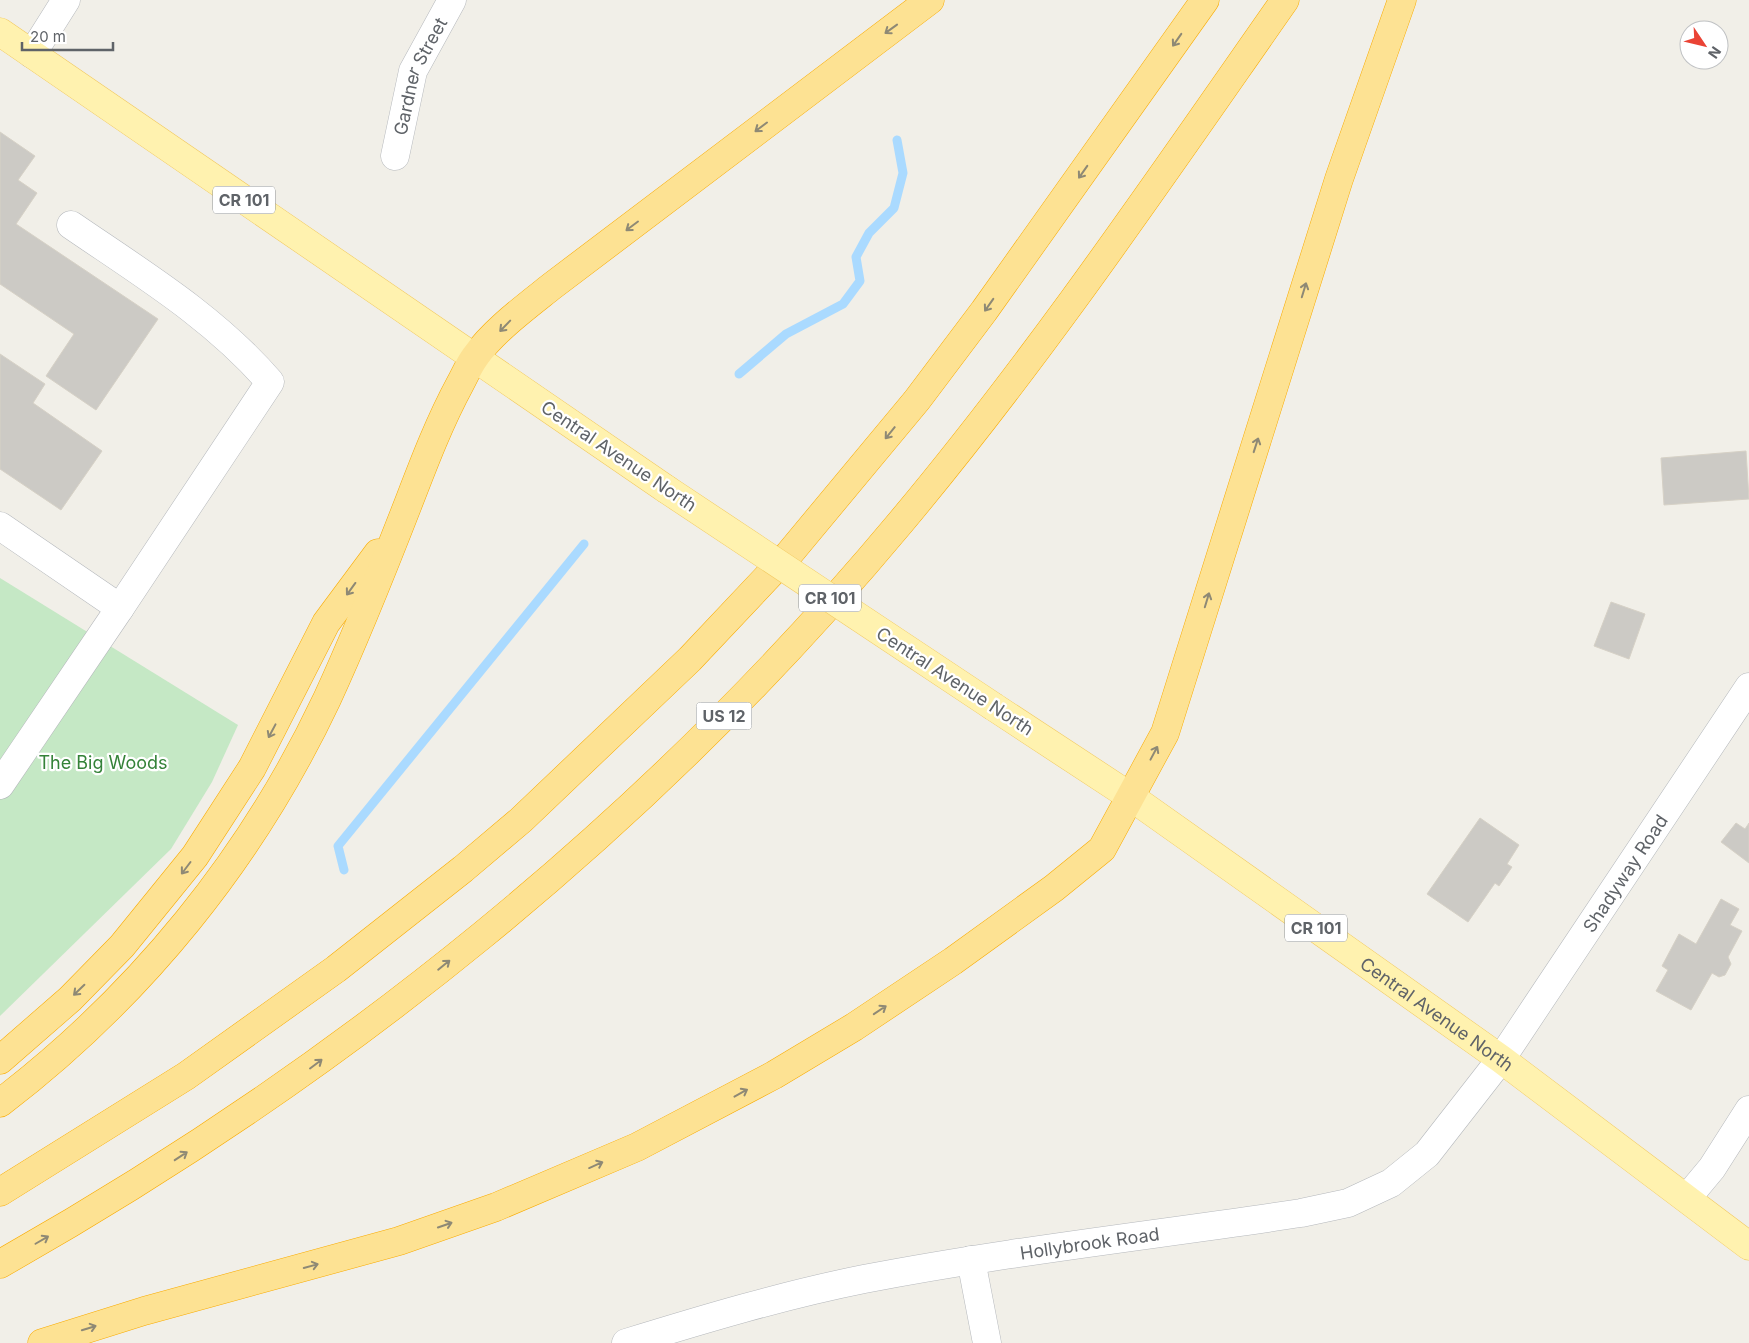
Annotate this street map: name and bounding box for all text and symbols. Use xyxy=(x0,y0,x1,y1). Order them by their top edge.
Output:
street label: Gardner Street xyxy=(389,14,451,137)
scale bar xyxy=(22,20,114,52)
north arrow xyxy=(1679,20,1729,70)
one-way arrow xyxy=(884,24,898,34)
text: 20 m xyxy=(30,27,66,46)
one-way arrow xyxy=(1172,33,1182,47)
text: N xyxy=(1705,43,1725,62)
one-way arrow xyxy=(755,121,768,132)
one-way arrow xyxy=(1078,165,1088,179)
road number: CR 101 xyxy=(213,186,275,214)
one-way arrow xyxy=(626,220,639,231)
one-way arrow xyxy=(1300,282,1310,298)
one-way arrow xyxy=(984,298,994,312)
one-way arrow xyxy=(499,320,511,333)
street label: Central Avenue North xyxy=(537,396,701,516)
one-way arrow xyxy=(884,427,895,440)
one-way arrow xyxy=(1251,438,1261,454)
one-way arrow xyxy=(345,582,356,595)
road number: CR 101 xyxy=(799,584,861,612)
one-way arrow xyxy=(1202,592,1212,608)
street label: Central Avenue North xyxy=(873,622,1037,740)
road number: US 12 xyxy=(696,702,752,729)
one-way arrow xyxy=(267,723,276,738)
one-way arrow xyxy=(1149,746,1159,761)
park label: The Big Woods xyxy=(39,752,168,773)
street label: Shadyway Road xyxy=(1578,810,1672,936)
one-way arrow xyxy=(180,861,191,874)
road number: CR 101 xyxy=(1285,914,1347,941)
street label: Central Avenue North xyxy=(1356,952,1518,1075)
one-way arrow xyxy=(437,959,450,970)
one-way arrow xyxy=(72,984,85,996)
one-way arrow xyxy=(873,1004,887,1014)
one-way arrow xyxy=(309,1059,322,1070)
one-way arrow xyxy=(734,1088,748,1098)
one-way arrow xyxy=(174,1151,188,1161)
one-way arrow xyxy=(588,1160,603,1170)
one-way arrow xyxy=(436,1220,452,1229)
street label: Hollybrook Road xyxy=(1018,1223,1161,1263)
one-way arrow xyxy=(35,1235,50,1245)
one-way arrow xyxy=(303,1261,319,1271)
one-way arrow xyxy=(80,1323,96,1333)

